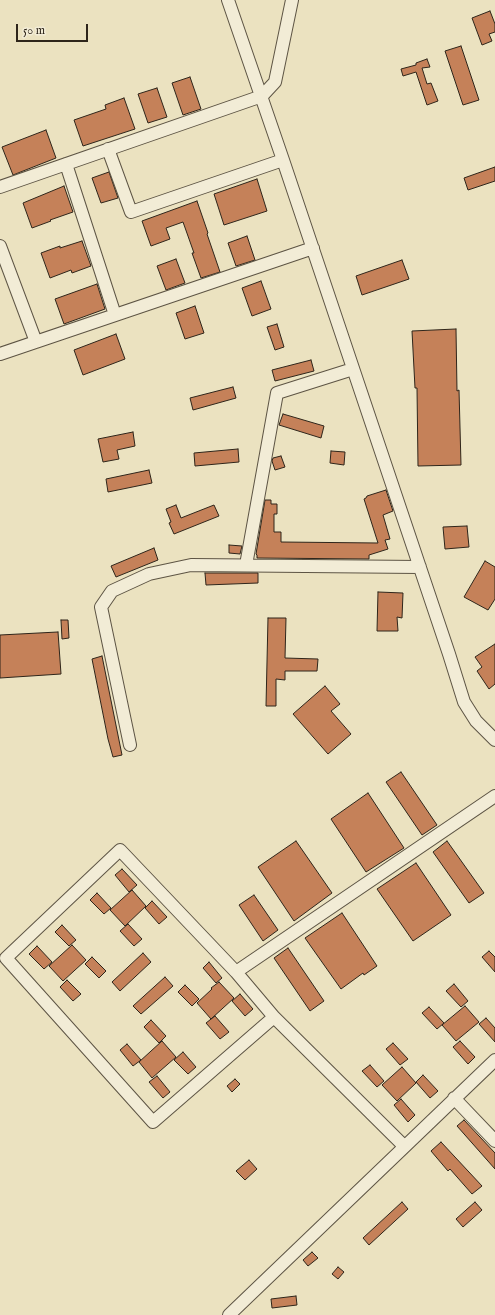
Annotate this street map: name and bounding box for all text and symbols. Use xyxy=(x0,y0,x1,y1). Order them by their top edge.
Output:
scale bar xyxy=(18,16,90,42)
text: 50 m xyxy=(23,23,45,38)

